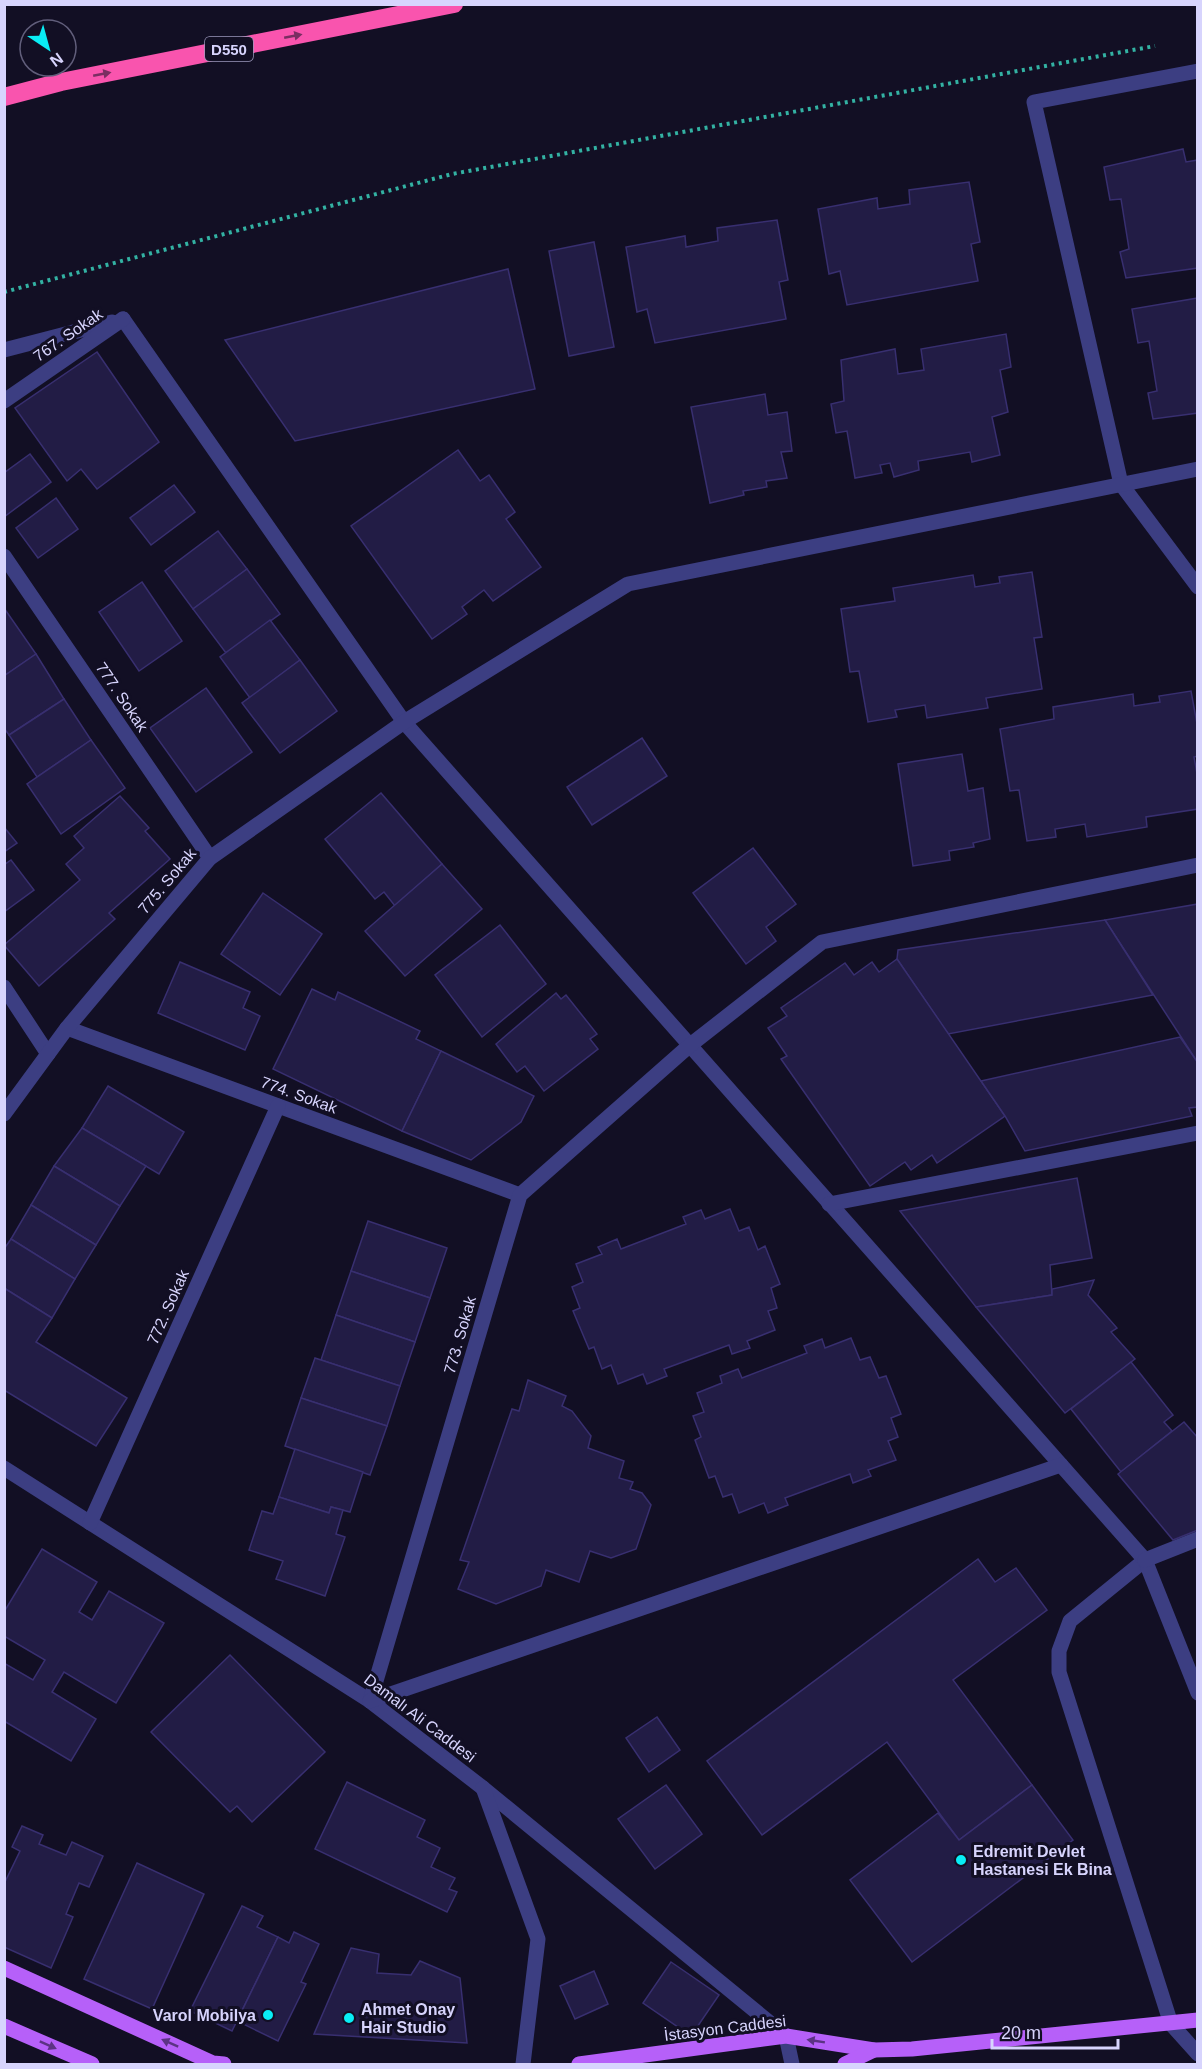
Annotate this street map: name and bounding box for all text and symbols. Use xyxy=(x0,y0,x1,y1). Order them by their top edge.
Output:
north arrow xyxy=(18,18,78,78)
one-way arrow xyxy=(284,31,303,40)
road number: D550 xyxy=(205,37,253,61)
text: N xyxy=(47,49,66,70)
one-way arrow xyxy=(93,69,112,78)
street label: 767. Sokak xyxy=(30,305,106,365)
street label: 777. Sokak xyxy=(93,659,152,736)
street label: 775. Sokak xyxy=(135,844,200,917)
street label: 774. Sokak xyxy=(258,1073,340,1117)
street label: 772. Sokak xyxy=(144,1266,192,1347)
street label: 773. Sokak xyxy=(441,1293,479,1376)
street label: Damalı Ali Caddesi xyxy=(361,1671,479,1765)
place label: Edremit Devlet Hastanesi Ek Bina xyxy=(973,1843,1112,1878)
marker: Edremit Devlet Hastanesi Ek Bina xyxy=(954,1853,968,1867)
place label: Ahmet Onay Hair Studio xyxy=(361,2001,455,2036)
place label: Varol Mobilya xyxy=(153,2007,256,2024)
marker: Varol Mobilya xyxy=(261,2008,275,2022)
marker: Ahmet Onay Hair Studio xyxy=(342,2011,356,2025)
street label: İstasyon Caddesi xyxy=(663,2011,787,2044)
scale bar xyxy=(992,2012,1118,2050)
text: 20 m xyxy=(1001,2023,1041,2043)
one-way arrow xyxy=(806,2036,825,2045)
one-way arrow xyxy=(162,2039,179,2048)
one-way arrow xyxy=(39,2041,57,2051)

